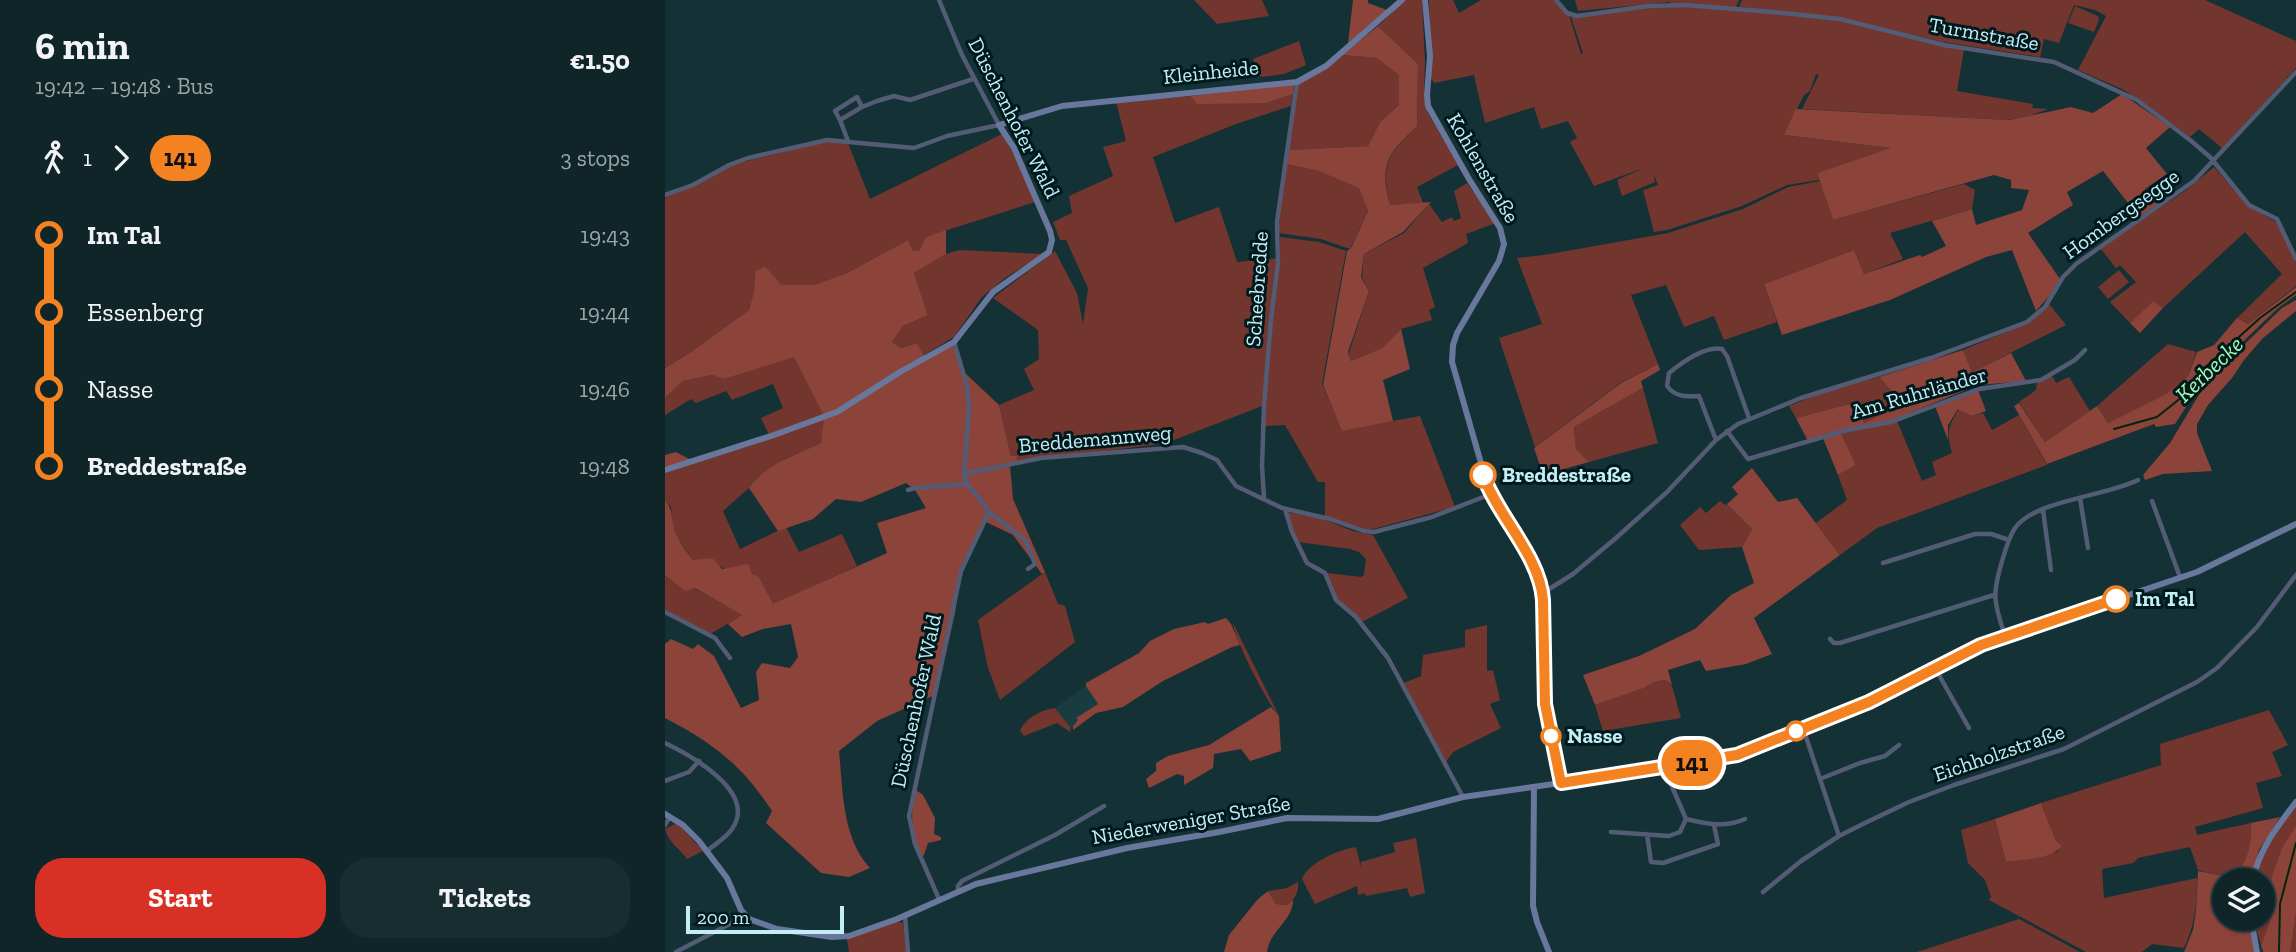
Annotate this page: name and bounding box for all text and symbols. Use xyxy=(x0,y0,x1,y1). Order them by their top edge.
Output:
street label: Turmstraße xyxy=(1927,12,2041,55)
text: 6 min xyxy=(35,23,130,69)
street label: Düschenhofer Wald xyxy=(963,33,1066,203)
text: €1.50 xyxy=(570,44,630,76)
street label: Kleinheide xyxy=(1162,54,1260,89)
text: 19:42 – 19:48 · Bus xyxy=(35,72,214,100)
street label: Kohlenstraße xyxy=(1442,108,1525,227)
icon: walk xyxy=(35,139,73,177)
icon: forward xyxy=(102,139,140,177)
text: 141 xyxy=(164,143,197,172)
text: 1 xyxy=(83,144,92,172)
text: 3 stops xyxy=(560,144,630,172)
street label: Hombergsegge xyxy=(2058,163,2184,264)
text: Im Tal xyxy=(87,219,161,251)
text: 19:43 xyxy=(580,221,630,249)
street label: Scheebredde xyxy=(1240,230,1273,347)
text: Essenberg xyxy=(87,296,203,328)
text: 19:44 xyxy=(579,298,630,326)
water label: Kerbecke xyxy=(2169,330,2249,408)
street label: Am Ruhrländer xyxy=(1848,361,1989,424)
text: Nasse xyxy=(87,373,153,405)
text: 19:46 xyxy=(579,375,630,403)
street label: Breddemannweg xyxy=(1017,419,1173,458)
text: Breddestraße xyxy=(87,450,247,482)
text: 19:48 xyxy=(579,452,630,480)
marker: Breddestraße xyxy=(1470,462,1496,488)
place label: Breddestraße xyxy=(1502,462,1631,487)
marker: Im Tal xyxy=(2103,586,2129,612)
place label: Im Tal xyxy=(2135,586,2195,611)
street label: Düschenhofer Wald xyxy=(885,611,946,790)
street label: Eichholzstraße xyxy=(1930,718,2068,787)
unlabelled marker xyxy=(1786,721,1806,741)
place label: Nasse xyxy=(1567,723,1622,748)
marker: Nasse xyxy=(1541,726,1561,746)
line badge: 141 xyxy=(1652,740,1732,786)
text: 141 xyxy=(1675,748,1709,777)
street label: Niederweniger Straße xyxy=(1090,790,1292,849)
button: Start xyxy=(35,858,326,938)
button: Tickets xyxy=(340,858,630,938)
map controls xyxy=(2212,868,2275,931)
button: layers xyxy=(2212,868,2275,931)
scale bar xyxy=(686,903,843,935)
text: 200 m xyxy=(697,906,749,929)

